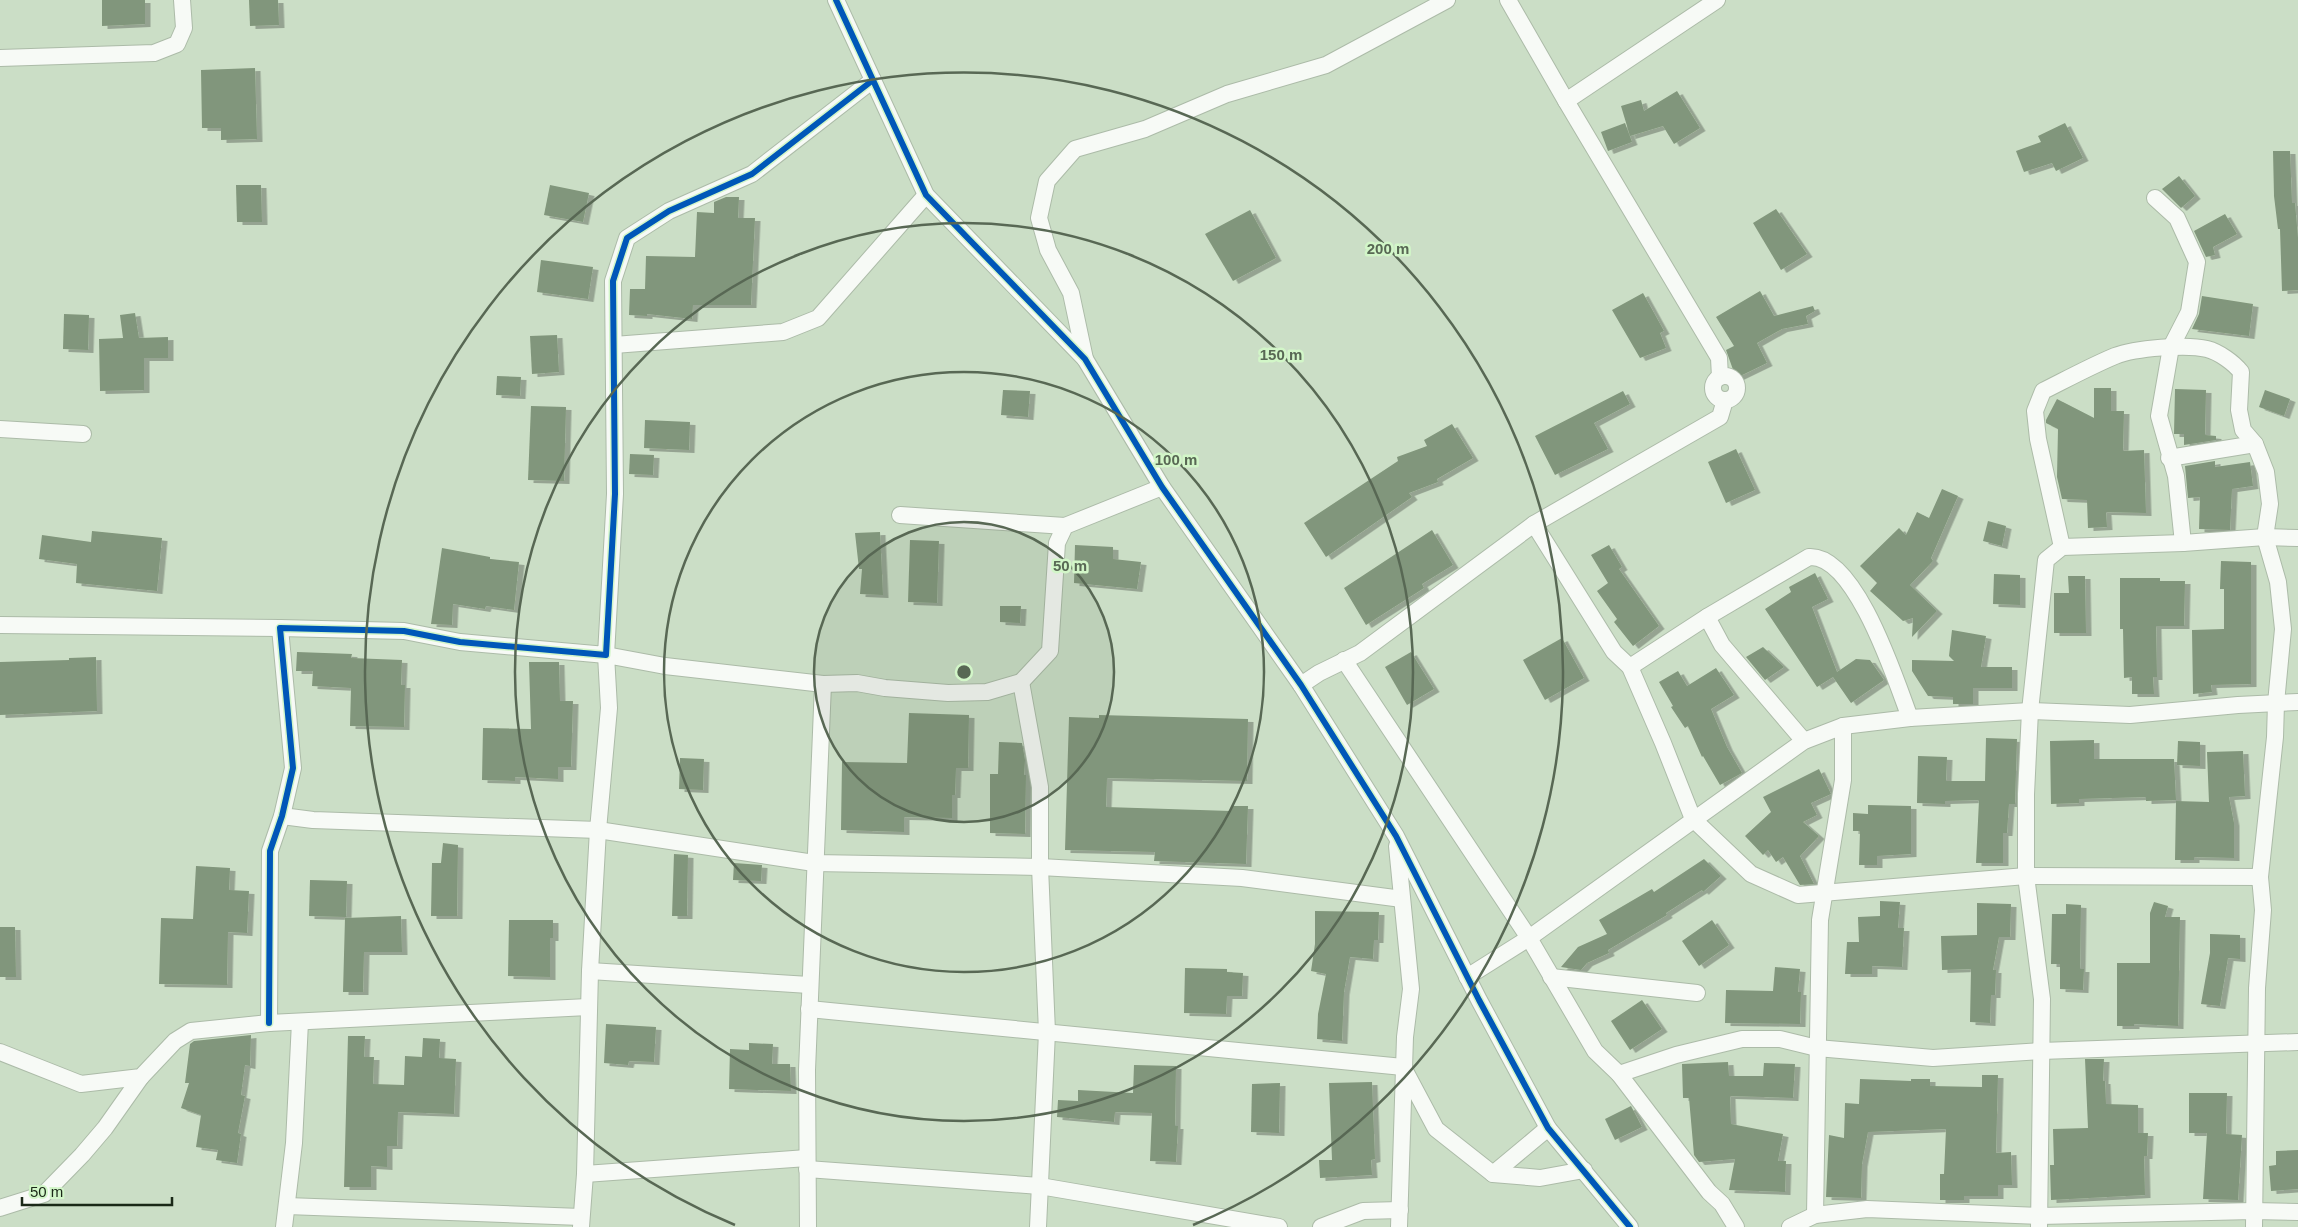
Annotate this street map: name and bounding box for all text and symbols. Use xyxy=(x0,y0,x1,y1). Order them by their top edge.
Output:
text: 200 m xyxy=(1367,240,1409,257)
text: 150 m xyxy=(1260,346,1302,363)
text: 100 m xyxy=(1155,451,1197,468)
text: 50 m xyxy=(1053,557,1087,574)
centre of rings xyxy=(955,663,973,681)
scale bar xyxy=(22,1174,172,1206)
text: 50 m xyxy=(30,1183,63,1200)

